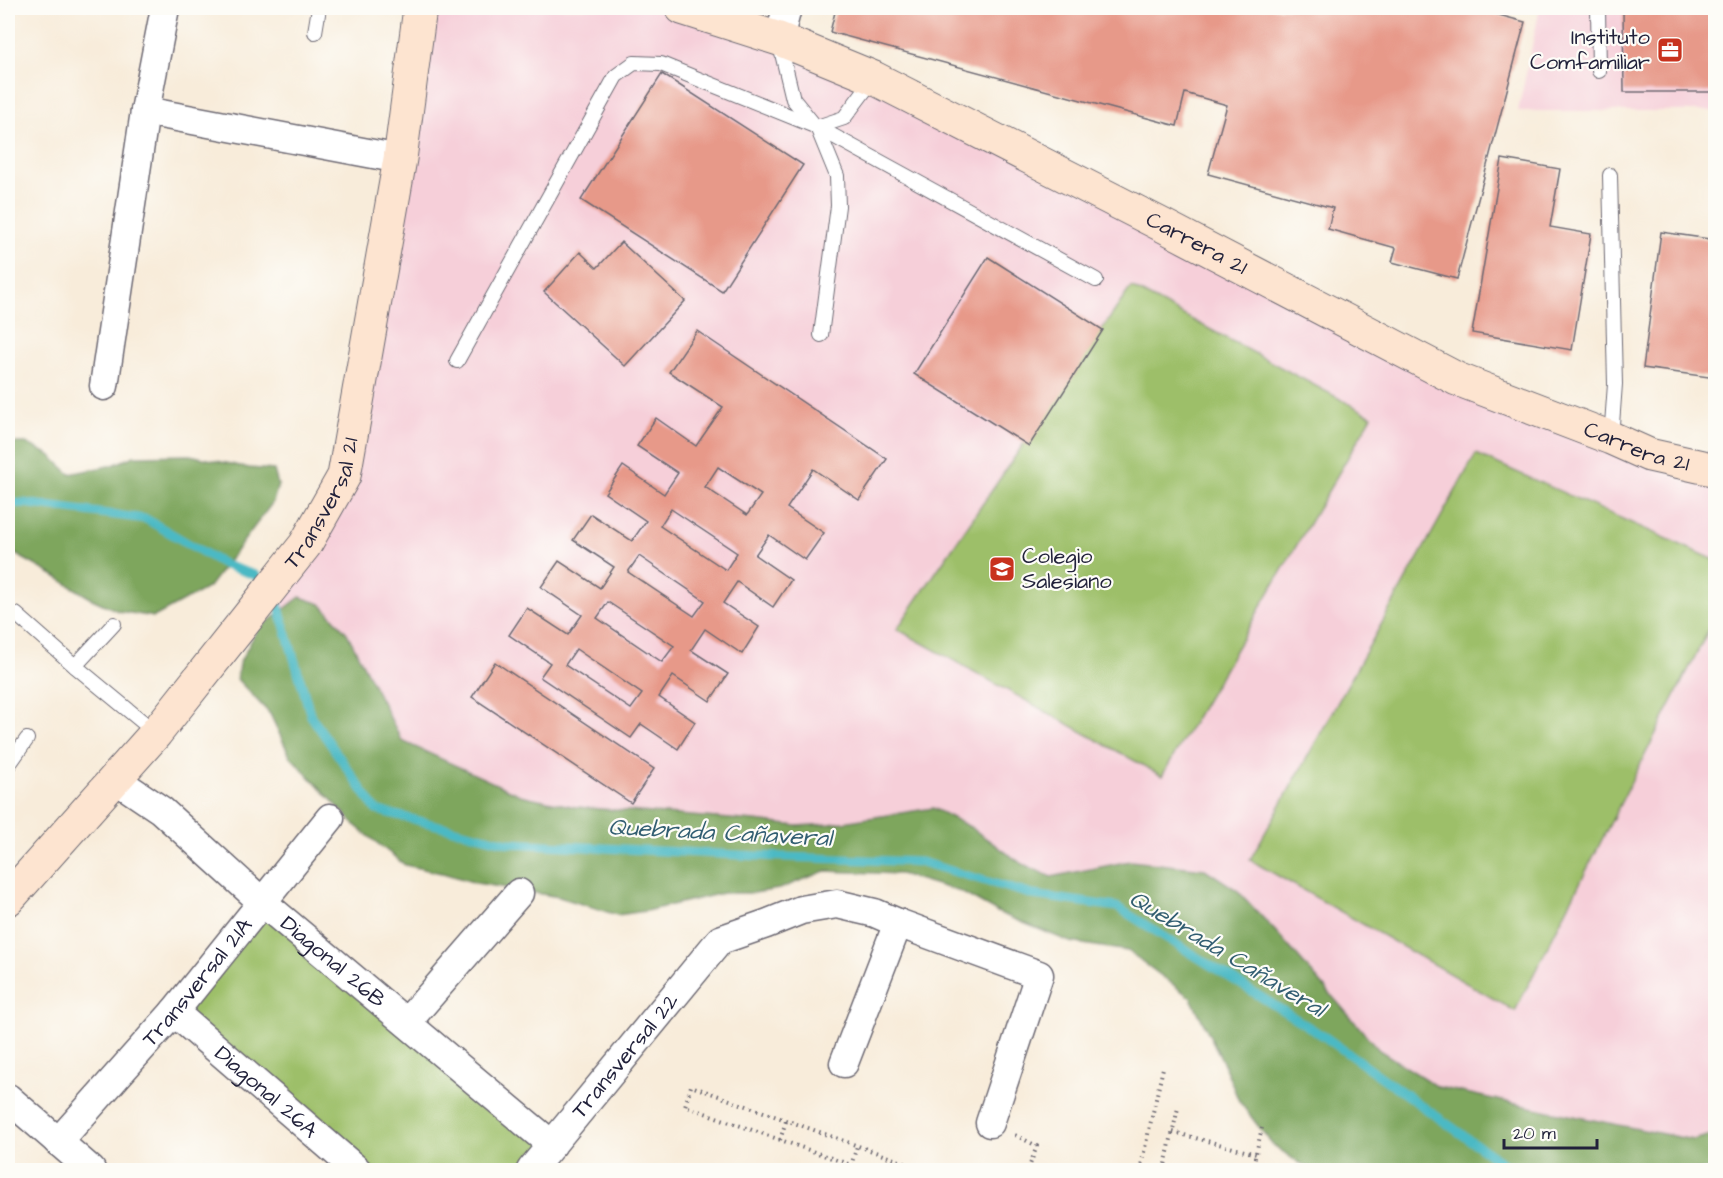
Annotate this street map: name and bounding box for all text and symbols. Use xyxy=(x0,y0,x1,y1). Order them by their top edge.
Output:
place label: Instituto Comfamiliar xyxy=(1530,22,1651,78)
office icon: Instituto Comfamiliar xyxy=(1655,35,1685,65)
street label: Carrera 21 xyxy=(1141,204,1253,282)
street label: Carrera 21 xyxy=(1579,414,1693,479)
street label: Transversal 21 xyxy=(276,435,366,575)
place label: Colegio Salesiano xyxy=(1022,541,1112,597)
school or university icon: Colegio Salesiano xyxy=(987,554,1017,584)
water label: Quebrada Cañaveral xyxy=(608,810,836,856)
water label: Quebrada Cañaveral xyxy=(1122,882,1334,1028)
street label: Diagonal 26B xyxy=(274,908,393,1015)
street label: Transversal 21A xyxy=(135,911,259,1053)
street label: Transversal 22 xyxy=(564,986,686,1125)
street label: Diagonal 26A xyxy=(208,1038,325,1145)
scale bar xyxy=(1504,1112,1597,1150)
text: 20 m xyxy=(1513,1121,1556,1146)

